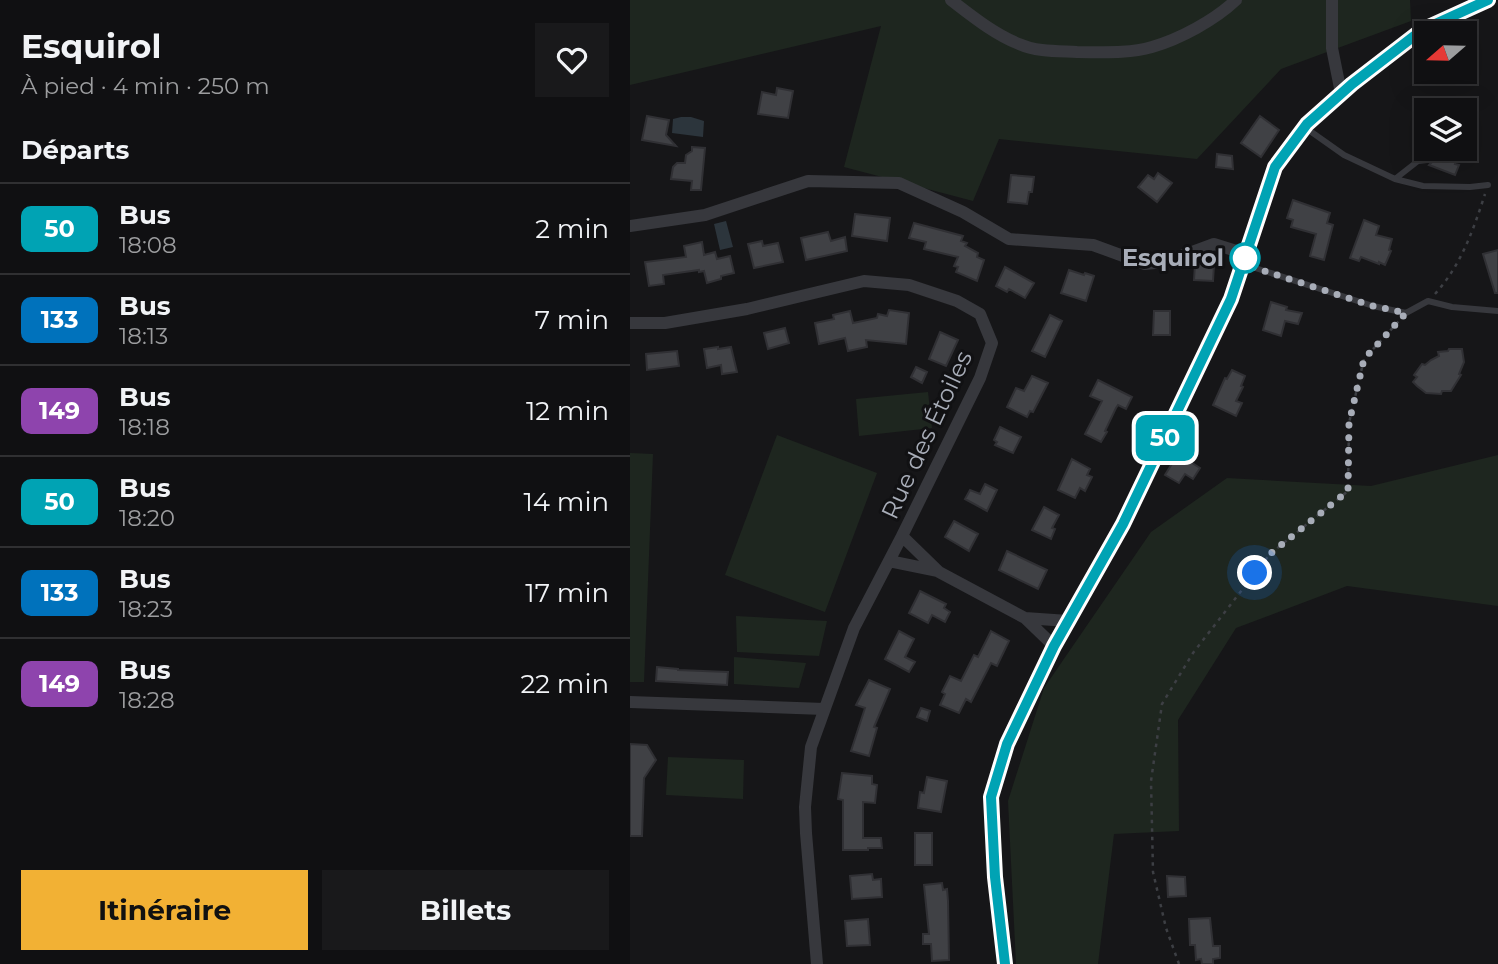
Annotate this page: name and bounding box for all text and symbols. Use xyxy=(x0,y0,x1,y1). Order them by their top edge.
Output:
north arrow xyxy=(1414,21,1477,84)
map controls xyxy=(1414,21,1477,161)
button: heart xyxy=(535,23,609,97)
text: Esquirol xyxy=(21,26,161,66)
text: À pied · 4 min · 250 m xyxy=(21,72,270,100)
button: layers xyxy=(1414,98,1477,161)
text: Départs xyxy=(21,134,129,166)
text: Bus xyxy=(119,199,171,231)
text: 2 min xyxy=(535,213,609,245)
text: 50 xyxy=(44,214,75,243)
text: 18:08 xyxy=(119,231,177,259)
place label: Esquirol xyxy=(1122,243,1224,272)
marker: Esquirol xyxy=(1230,243,1260,273)
text: Bus xyxy=(119,290,171,322)
text: 7 min xyxy=(535,304,609,336)
text: 133 xyxy=(41,305,78,334)
text: 18:13 xyxy=(119,322,168,350)
street label: Rue des Étoiles xyxy=(875,346,978,523)
text: Bus xyxy=(119,381,171,413)
text: 12 min xyxy=(526,395,609,427)
text: 149 xyxy=(39,396,80,425)
text: 18:18 xyxy=(119,413,170,441)
line badge: 50 xyxy=(1134,415,1196,461)
text: 50 xyxy=(1150,423,1180,452)
text: Bus xyxy=(119,472,171,504)
text: 14 min xyxy=(523,486,609,518)
text: 50 xyxy=(44,487,75,516)
text: 18:20 xyxy=(119,504,175,532)
your location xyxy=(1237,555,1272,590)
text: Bus xyxy=(119,563,171,595)
text: 17 min xyxy=(525,577,609,609)
text: 133 xyxy=(41,578,78,607)
text: 18:23 xyxy=(119,595,173,623)
text: Bus xyxy=(119,654,171,686)
text: 22 min xyxy=(520,668,609,700)
text: 149 xyxy=(39,669,80,698)
text: 18:28 xyxy=(119,686,175,714)
button: Itinéraire xyxy=(21,870,308,950)
button: Billets xyxy=(322,870,609,950)

